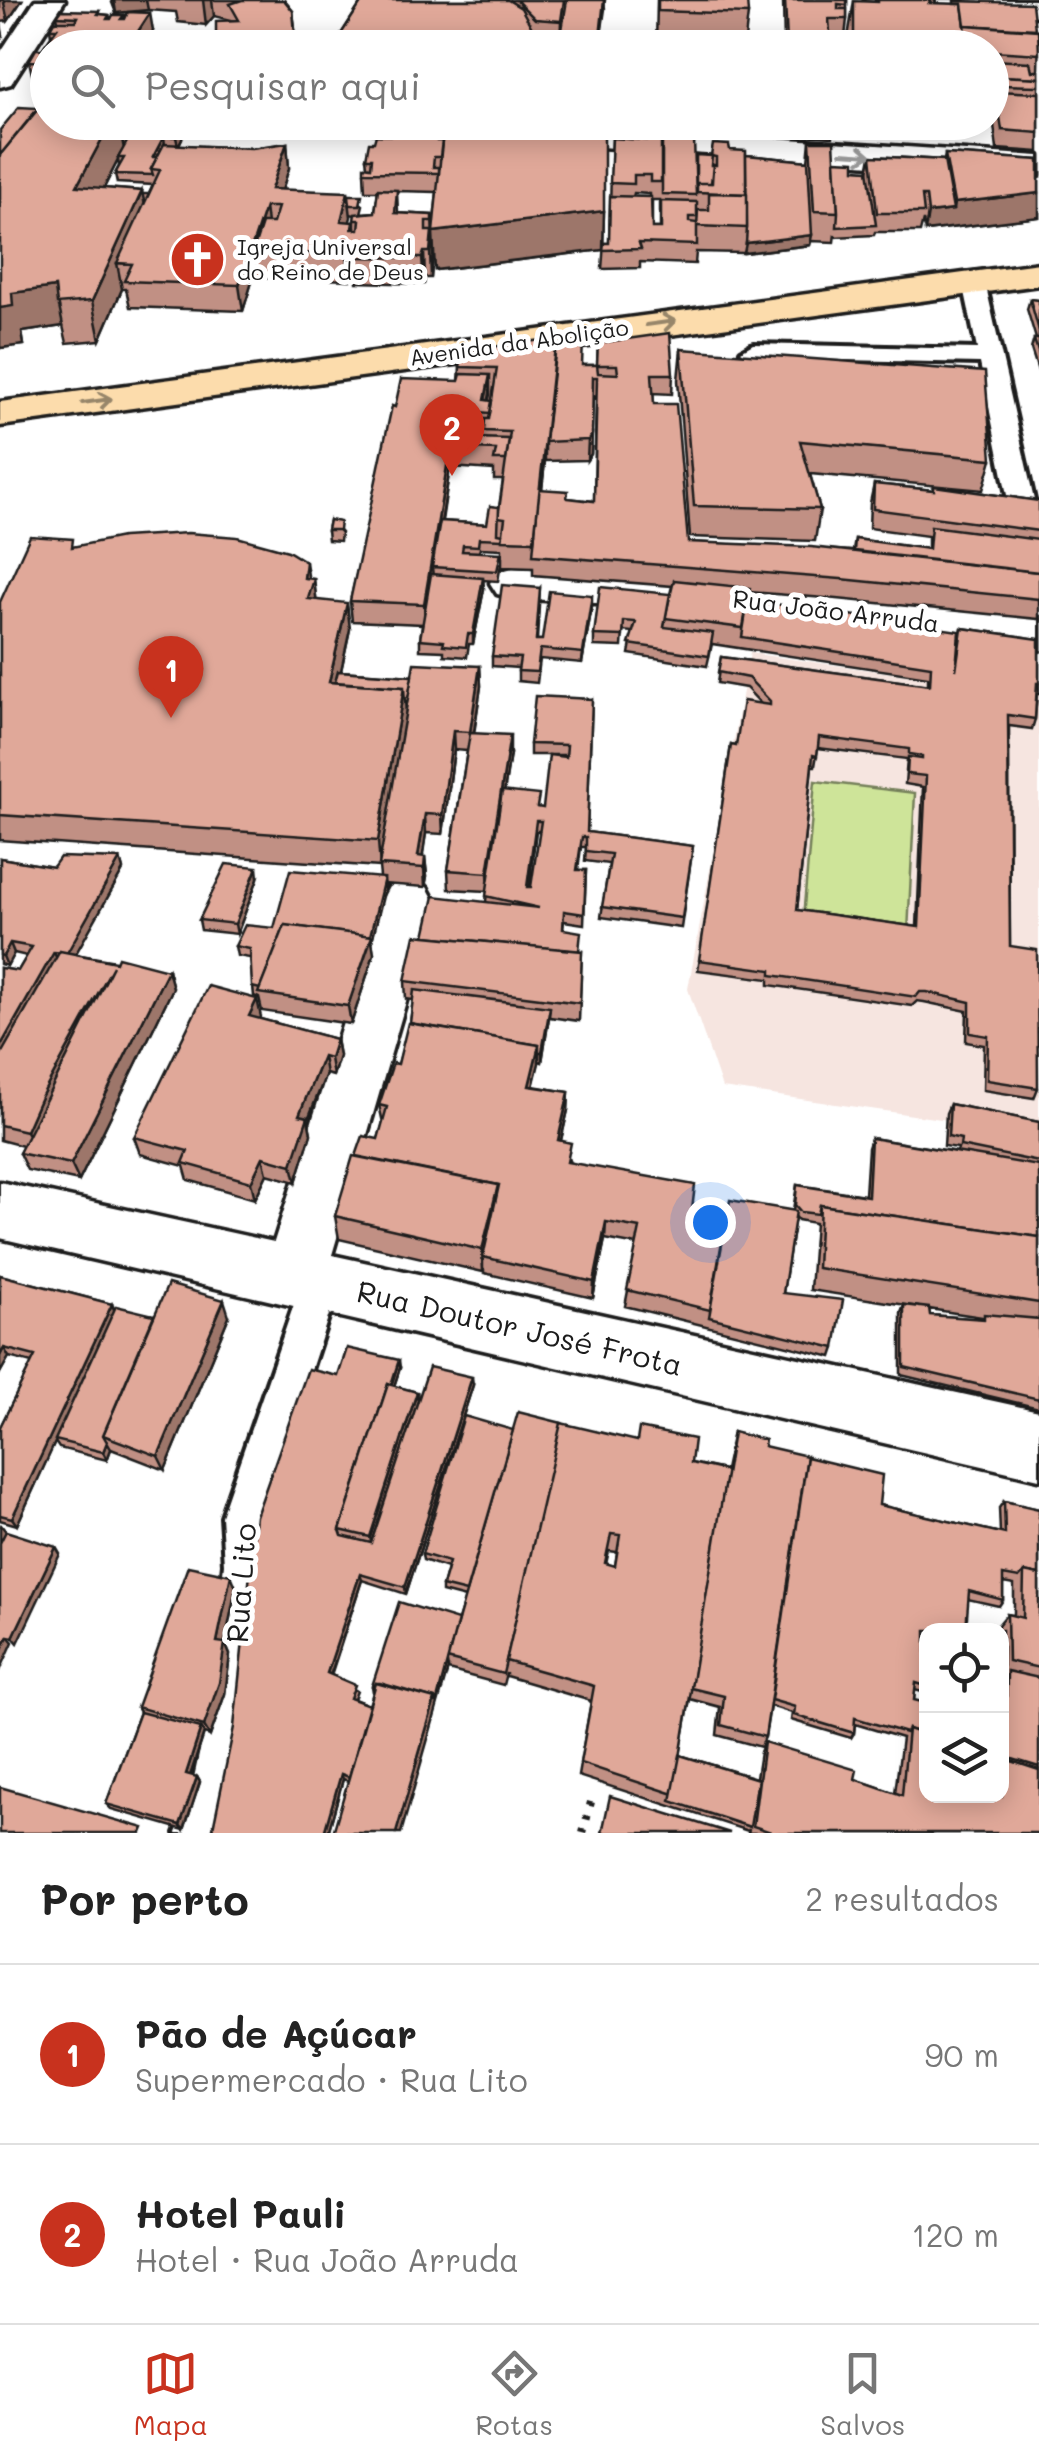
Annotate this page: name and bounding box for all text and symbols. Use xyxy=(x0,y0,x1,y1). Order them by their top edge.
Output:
search box xyxy=(30,30,1009,140)
icon: search xyxy=(65,58,120,113)
text: Pesquisar aqui xyxy=(145,60,421,110)
one-way arrow xyxy=(839,145,871,164)
church icon: Igreja Universal do Reino de Deus xyxy=(168,229,228,289)
place label: Igreja Universal do Reino de Deus xyxy=(237,232,424,286)
street label: Avenida da Abolição xyxy=(408,312,630,372)
one-way arrow xyxy=(645,314,677,332)
one-way arrow xyxy=(80,391,112,409)
pin: 2 xyxy=(420,394,484,476)
street label: Rua João Arruda xyxy=(731,581,941,639)
pin: 1 xyxy=(138,636,204,718)
your location xyxy=(685,1197,736,1248)
street label: Rua Doutor José Frota xyxy=(353,1270,687,1384)
street label: Rua Lito xyxy=(216,1522,264,1644)
map controls xyxy=(919,1623,1009,1803)
button: locate xyxy=(919,1623,1009,1713)
button: layers xyxy=(919,1713,1009,1803)
text: Por perto xyxy=(40,1871,249,1926)
text: 2 resultados xyxy=(805,1877,999,1919)
text: Pão de Açúcar xyxy=(135,2008,417,2058)
text: 1 xyxy=(65,2033,80,2075)
text: 90 m xyxy=(925,2033,999,2075)
text: Supermercado · Rua Lito xyxy=(135,2058,528,2100)
text: Hotel Pauli xyxy=(135,2188,346,2238)
text: 2 xyxy=(64,2213,81,2255)
text: 120 m xyxy=(911,2213,999,2255)
text: Hotel · Rua João Arruda xyxy=(135,2238,519,2280)
tab: Mapa xyxy=(134,2346,208,2442)
tab: Rotas xyxy=(475,2346,553,2442)
tab: Salvos xyxy=(820,2346,905,2442)

